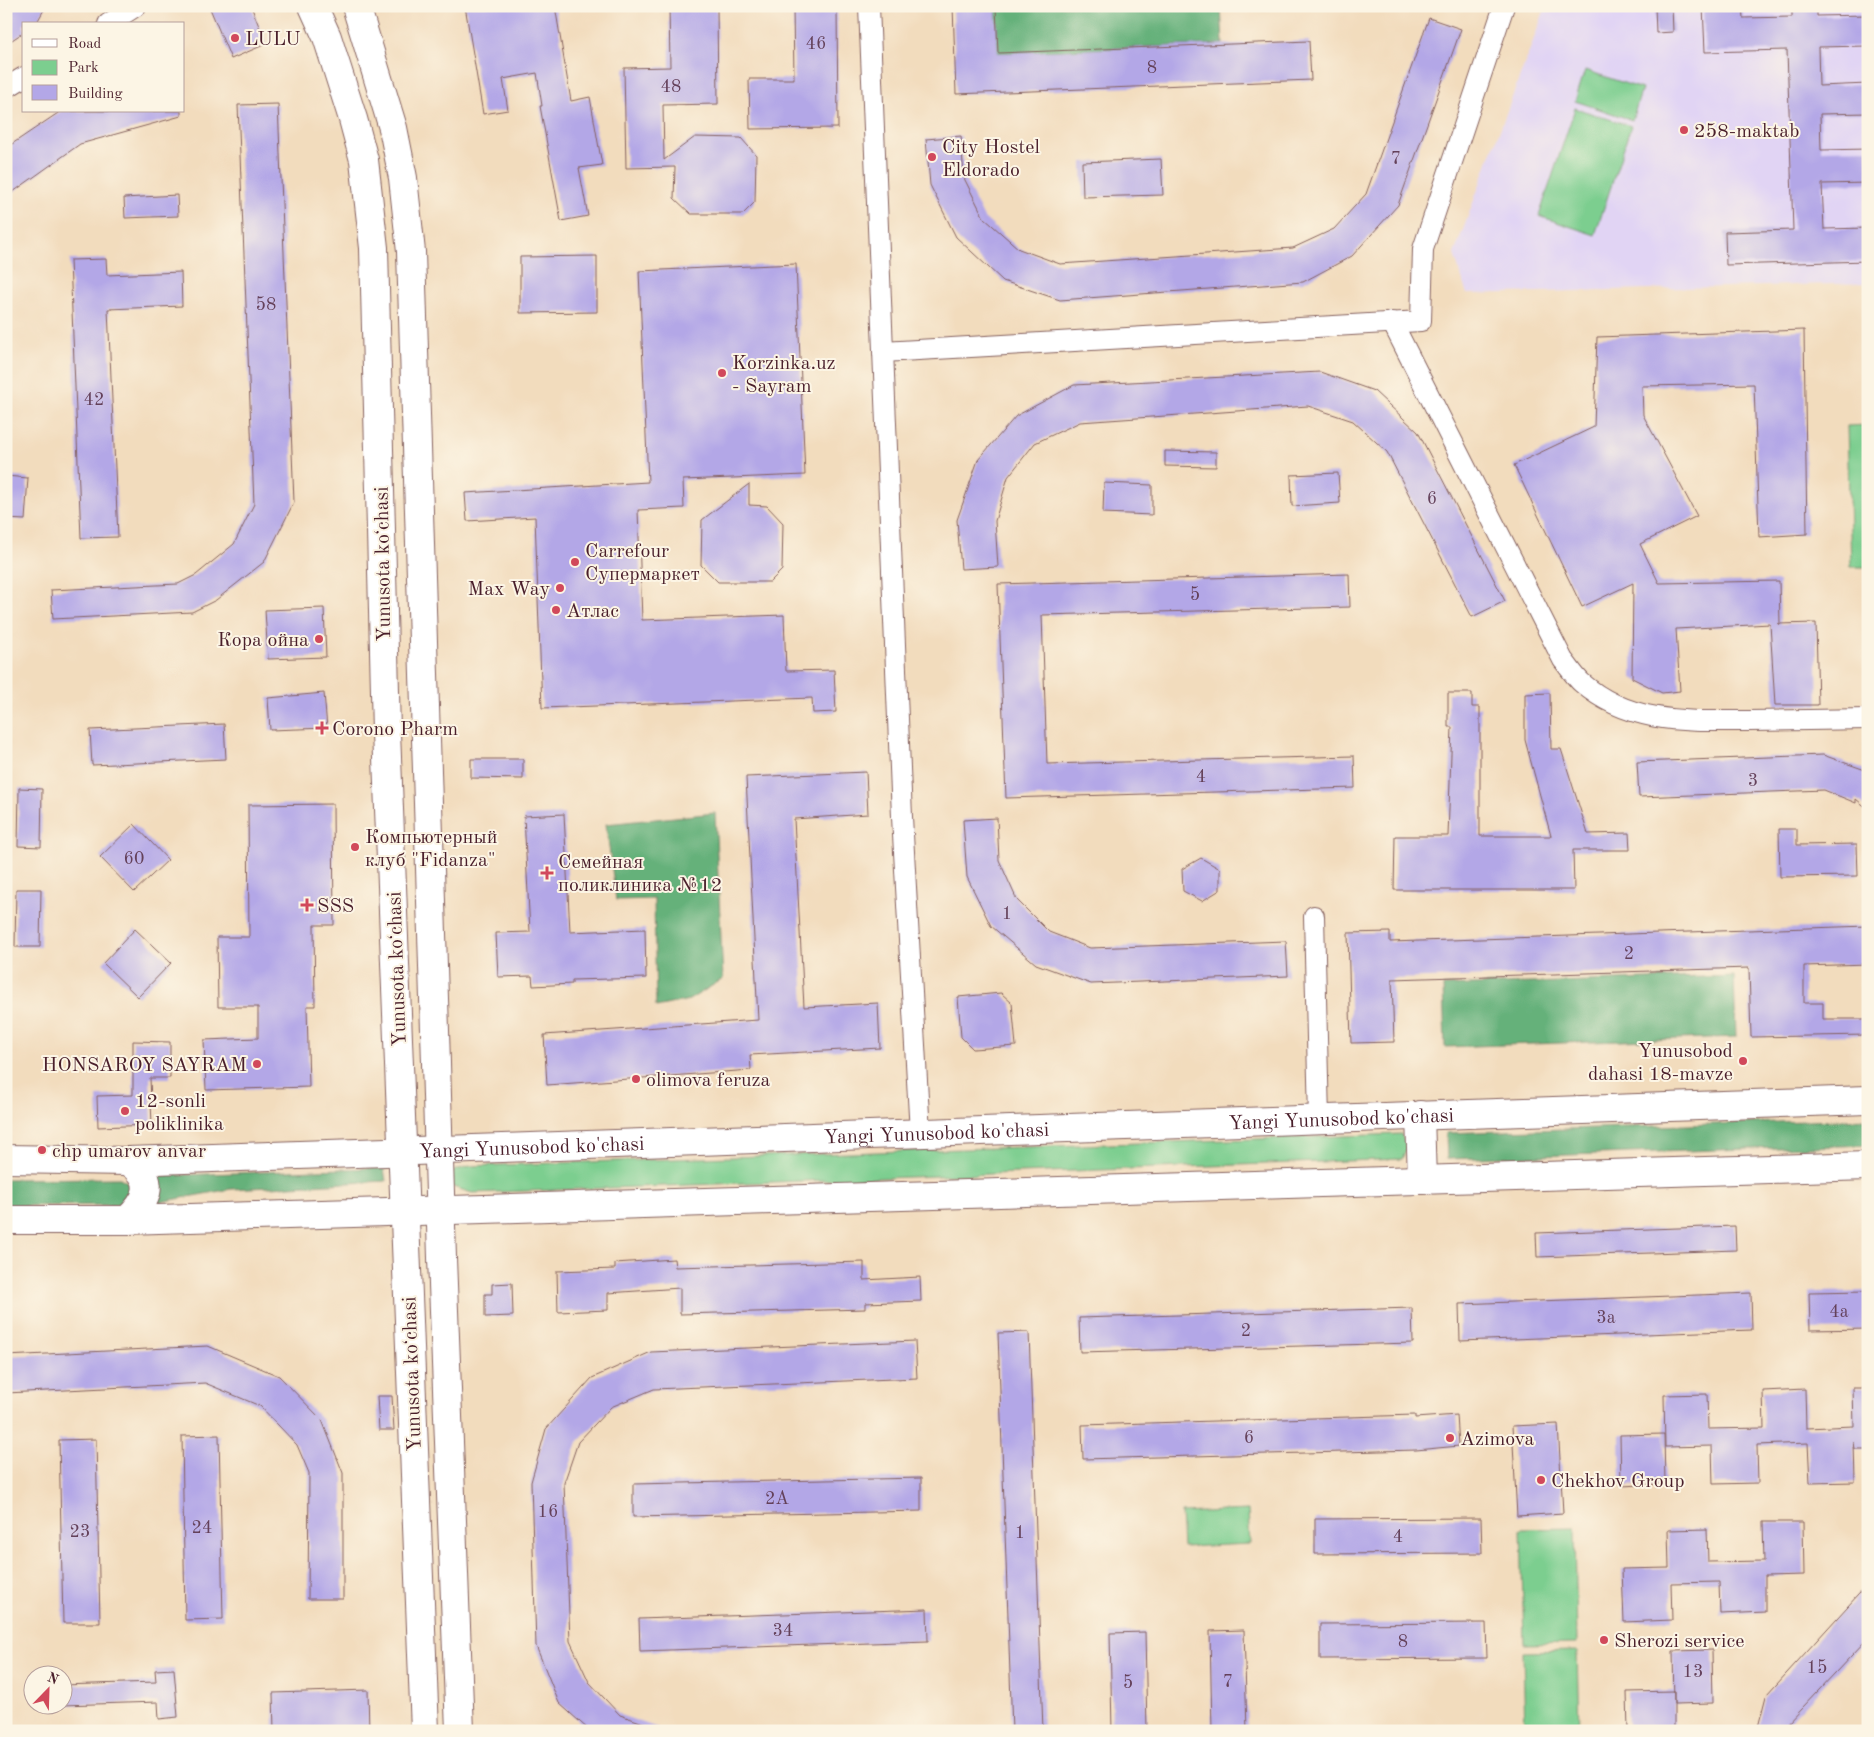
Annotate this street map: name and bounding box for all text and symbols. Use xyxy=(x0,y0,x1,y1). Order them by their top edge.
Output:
legend xyxy=(22,22,185,112)
place label: LULU xyxy=(245,30,301,50)
marker: LULU xyxy=(229,32,241,44)
house number: 46 xyxy=(806,35,826,53)
text: Road xyxy=(68,37,102,52)
house number: 8 xyxy=(1147,59,1157,77)
text: Park xyxy=(68,61,99,76)
house number: 48 xyxy=(661,78,681,96)
text: Building xyxy=(68,87,123,102)
place label: 258-maktab xyxy=(1694,122,1799,142)
marker: 258-maktab xyxy=(1678,124,1690,136)
place label: City Hostel Eldorado xyxy=(942,138,1040,181)
house number: 7 xyxy=(1391,150,1401,168)
marker: City Hostel Eldorado xyxy=(926,151,938,163)
house number: 58 xyxy=(256,296,276,314)
place label: Korzinka.uz - Sayram xyxy=(732,354,836,397)
marker: Korzinka.uz - Sayram xyxy=(716,367,728,379)
house number: 42 xyxy=(84,391,104,409)
street label: Yunusota koʻchasi xyxy=(373,486,395,642)
house number: 6 xyxy=(1427,490,1437,508)
place label: Carrefour Супермаркет xyxy=(585,542,700,585)
marker: Carrefour Супермаркет xyxy=(569,556,581,568)
place label: Max Way xyxy=(467,580,550,600)
marker: Max Way xyxy=(554,582,566,594)
house number: 5 xyxy=(1190,586,1200,604)
place label: Атлас xyxy=(566,602,619,622)
marker: Атлас xyxy=(550,604,562,616)
place label: Кора ойна xyxy=(217,631,309,651)
marker: Кора ойна xyxy=(313,633,325,645)
place label: Corono Pharm xyxy=(332,720,458,740)
marker: Corono Pharm xyxy=(316,722,328,734)
house number: 4 xyxy=(1196,768,1206,786)
house number: 3 xyxy=(1748,772,1758,790)
place label: Компьютерный клуб "Fidanza" xyxy=(365,828,497,871)
marker: Компьютерный клуб "Fidanza" xyxy=(349,841,361,853)
house number: 60 xyxy=(124,850,144,868)
place label: Семейная поликлиника №12 xyxy=(558,853,722,896)
marker: Семейная поликлиника №12 xyxy=(540,866,554,880)
street label: Yunusota koʻchasi xyxy=(385,891,411,1047)
place label: SSS xyxy=(317,897,354,917)
marker: SSS xyxy=(301,899,313,911)
house number: 1 xyxy=(1002,905,1012,923)
house number: 2 xyxy=(1624,945,1634,963)
place label: Yunusobod dahasi 18-mavze xyxy=(1588,1042,1733,1085)
marker: Yunusobod dahasi 18-mavze xyxy=(1737,1055,1749,1067)
place label: HONSAROY SAYRAM xyxy=(42,1056,247,1076)
marker: HONSAROY SAYRAM xyxy=(251,1058,263,1070)
place label: olimova feruza xyxy=(646,1071,771,1091)
marker: olimova feruza xyxy=(630,1073,642,1085)
place label: 12-sonli poliklinika xyxy=(135,1092,224,1135)
marker: 12-sonli poliklinika xyxy=(119,1105,131,1117)
street label: Yangi Yunusobod ko'chasi xyxy=(1228,1107,1454,1134)
street label: Yangi Yunusobod ko'chasi xyxy=(824,1121,1050,1149)
street label: Yangi Yunusobod ko'chasi xyxy=(419,1135,645,1163)
place label: chp umarov anvar xyxy=(52,1142,206,1162)
marker: chp umarov anvar xyxy=(36,1144,48,1156)
street label: Yunusota koʻchasi xyxy=(400,1296,426,1452)
house number: 4а xyxy=(1829,1303,1849,1321)
house number: 3а xyxy=(1596,1309,1616,1327)
house number: 2 xyxy=(1241,1322,1251,1340)
house number: 6 xyxy=(1244,1429,1254,1447)
place label: Azimova xyxy=(1460,1430,1534,1450)
marker: Azimova xyxy=(1444,1432,1456,1444)
place label: Chekhov Group xyxy=(1551,1472,1685,1492)
marker: Chekhov Group xyxy=(1535,1474,1547,1486)
house number: 2А xyxy=(765,1490,789,1508)
house number: 16 xyxy=(538,1503,558,1521)
house number: 24 xyxy=(192,1519,212,1537)
house number: 23 xyxy=(70,1523,90,1541)
house number: 1 xyxy=(1015,1524,1025,1542)
house number: 4 xyxy=(1393,1528,1403,1546)
house number: 34 xyxy=(773,1622,793,1640)
place label: Sherozi service xyxy=(1614,1632,1744,1652)
house number: 8 xyxy=(1398,1633,1408,1651)
marker: Sherozi service xyxy=(1598,1634,1610,1646)
house number: 15 xyxy=(1807,1659,1827,1677)
house number: 13 xyxy=(1683,1663,1703,1681)
north arrow xyxy=(22,1664,72,1714)
text: N xyxy=(45,1670,61,1688)
house number: 7 xyxy=(1223,1673,1233,1691)
house number: 5 xyxy=(1123,1674,1133,1692)

